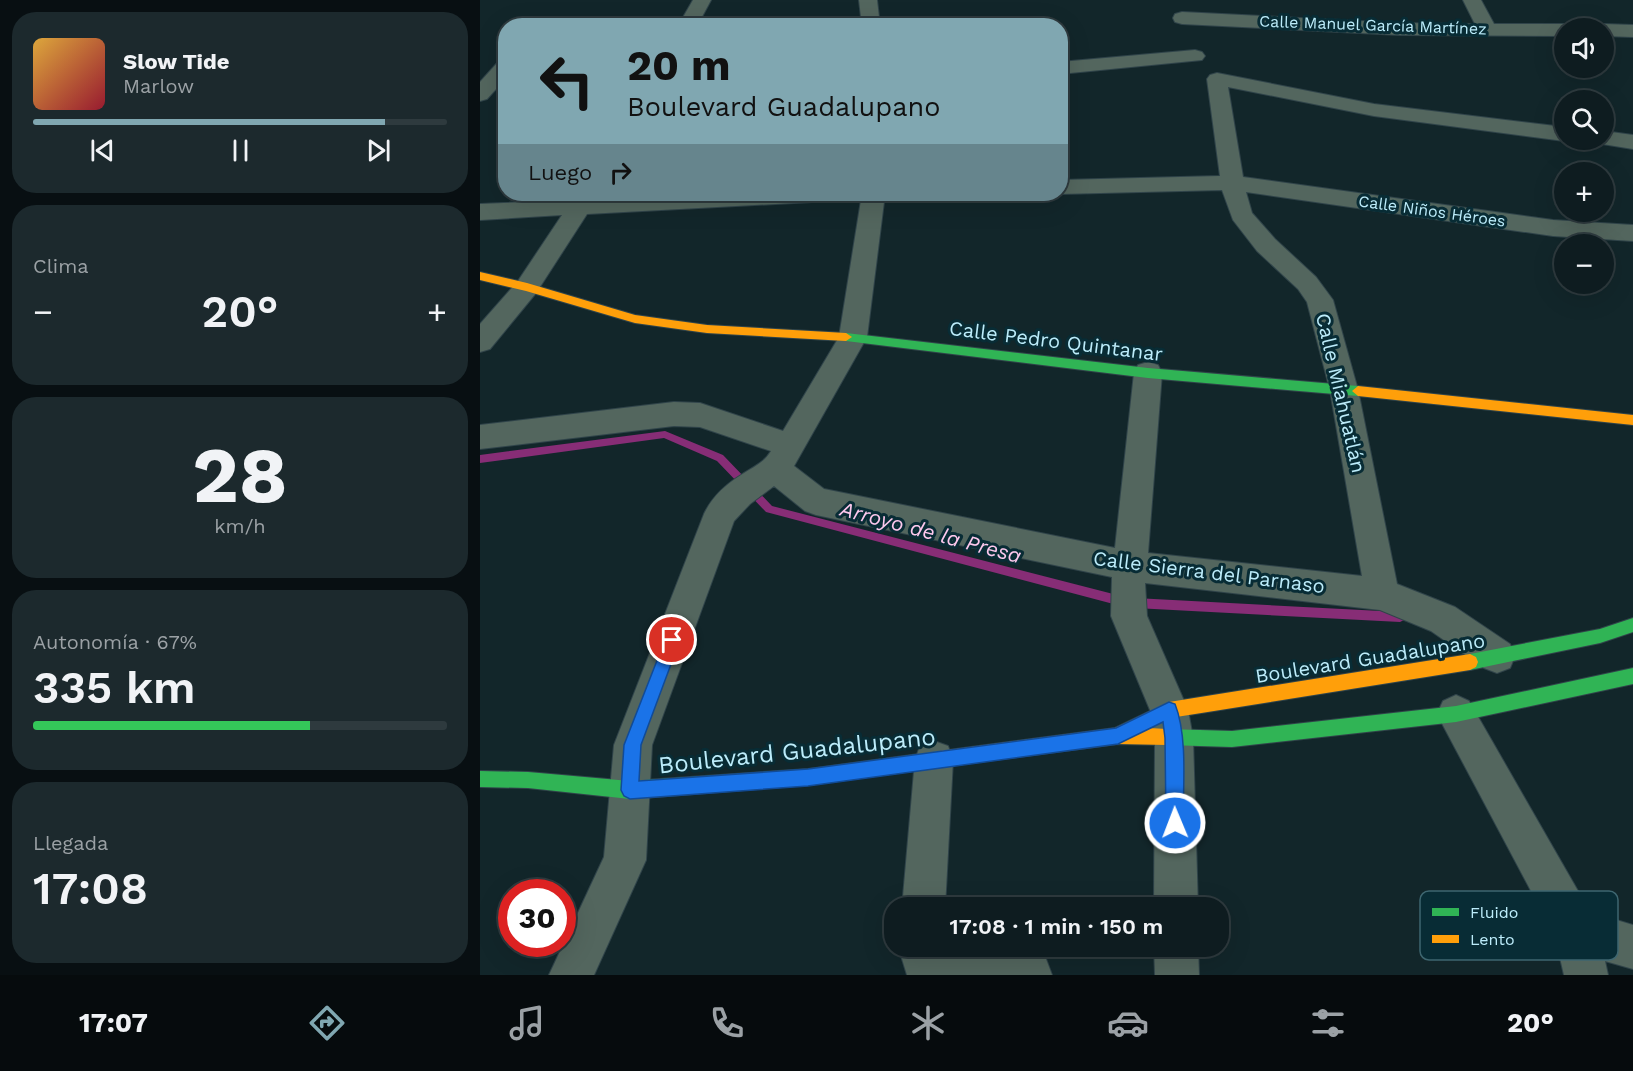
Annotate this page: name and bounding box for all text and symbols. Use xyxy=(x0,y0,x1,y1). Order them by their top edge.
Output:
street label: Calle Manuel García Martínez xyxy=(1259,12,1487,38)
map controls xyxy=(1554,18,1614,294)
button: sound xyxy=(1554,18,1614,78)
text: 20 m xyxy=(627,41,731,90)
icon: left xyxy=(528,42,606,120)
text: Slow Tide xyxy=(123,49,230,74)
text: Marlow xyxy=(123,74,194,98)
button: search xyxy=(1554,90,1614,150)
text: Boulevard Guadalupano xyxy=(627,91,940,123)
icon: previous xyxy=(86,134,119,167)
icon: pause xyxy=(224,134,257,167)
icon: next xyxy=(362,134,395,167)
icon: right xyxy=(604,156,637,189)
text: Luego xyxy=(528,160,592,185)
button: + xyxy=(1554,162,1614,222)
street label: Calle Niños Héroes xyxy=(1357,191,1507,231)
button: − xyxy=(1554,234,1614,294)
text: Clima xyxy=(33,254,89,278)
text: 20° xyxy=(202,285,278,338)
text: − xyxy=(33,292,53,331)
text: + xyxy=(427,292,447,331)
street label: Calle Miahuatlán xyxy=(1311,311,1371,475)
street label: Calle Pedro Quintanar xyxy=(948,316,1164,366)
text: 28 xyxy=(192,429,288,521)
water label: Arroyo de la Presa xyxy=(837,496,1024,568)
text: km/h xyxy=(214,514,266,538)
street label: Calle Sierra del Parnaso xyxy=(1092,546,1326,598)
pin xyxy=(646,614,697,665)
icon: arrive xyxy=(655,623,688,656)
street label: Boulevard Guadalupano xyxy=(1253,628,1487,688)
text: Autonomía · 67% xyxy=(33,630,197,654)
text: 335 km xyxy=(33,661,196,714)
street label: Boulevard Guadalupano xyxy=(657,723,937,779)
position arrow xyxy=(1143,791,1207,855)
text: Llegada xyxy=(33,831,108,855)
text: 17:08 xyxy=(33,862,148,915)
speed limit sign: 30 xyxy=(498,879,576,957)
legend xyxy=(1420,891,1618,960)
text: Fluido xyxy=(1470,903,1518,922)
text: 17:08 · 1 min · 150 m xyxy=(950,914,1163,939)
text: Lento xyxy=(1470,930,1515,949)
icon: directions xyxy=(306,1002,348,1044)
icon: music xyxy=(506,1002,548,1044)
icon: phone xyxy=(706,1002,748,1044)
icon: climate xyxy=(907,1002,949,1044)
icon: car xyxy=(1107,1002,1149,1044)
icon: filters xyxy=(1307,1002,1349,1044)
text: 17:07 xyxy=(79,1007,148,1039)
text: 20° xyxy=(1507,1007,1554,1039)

